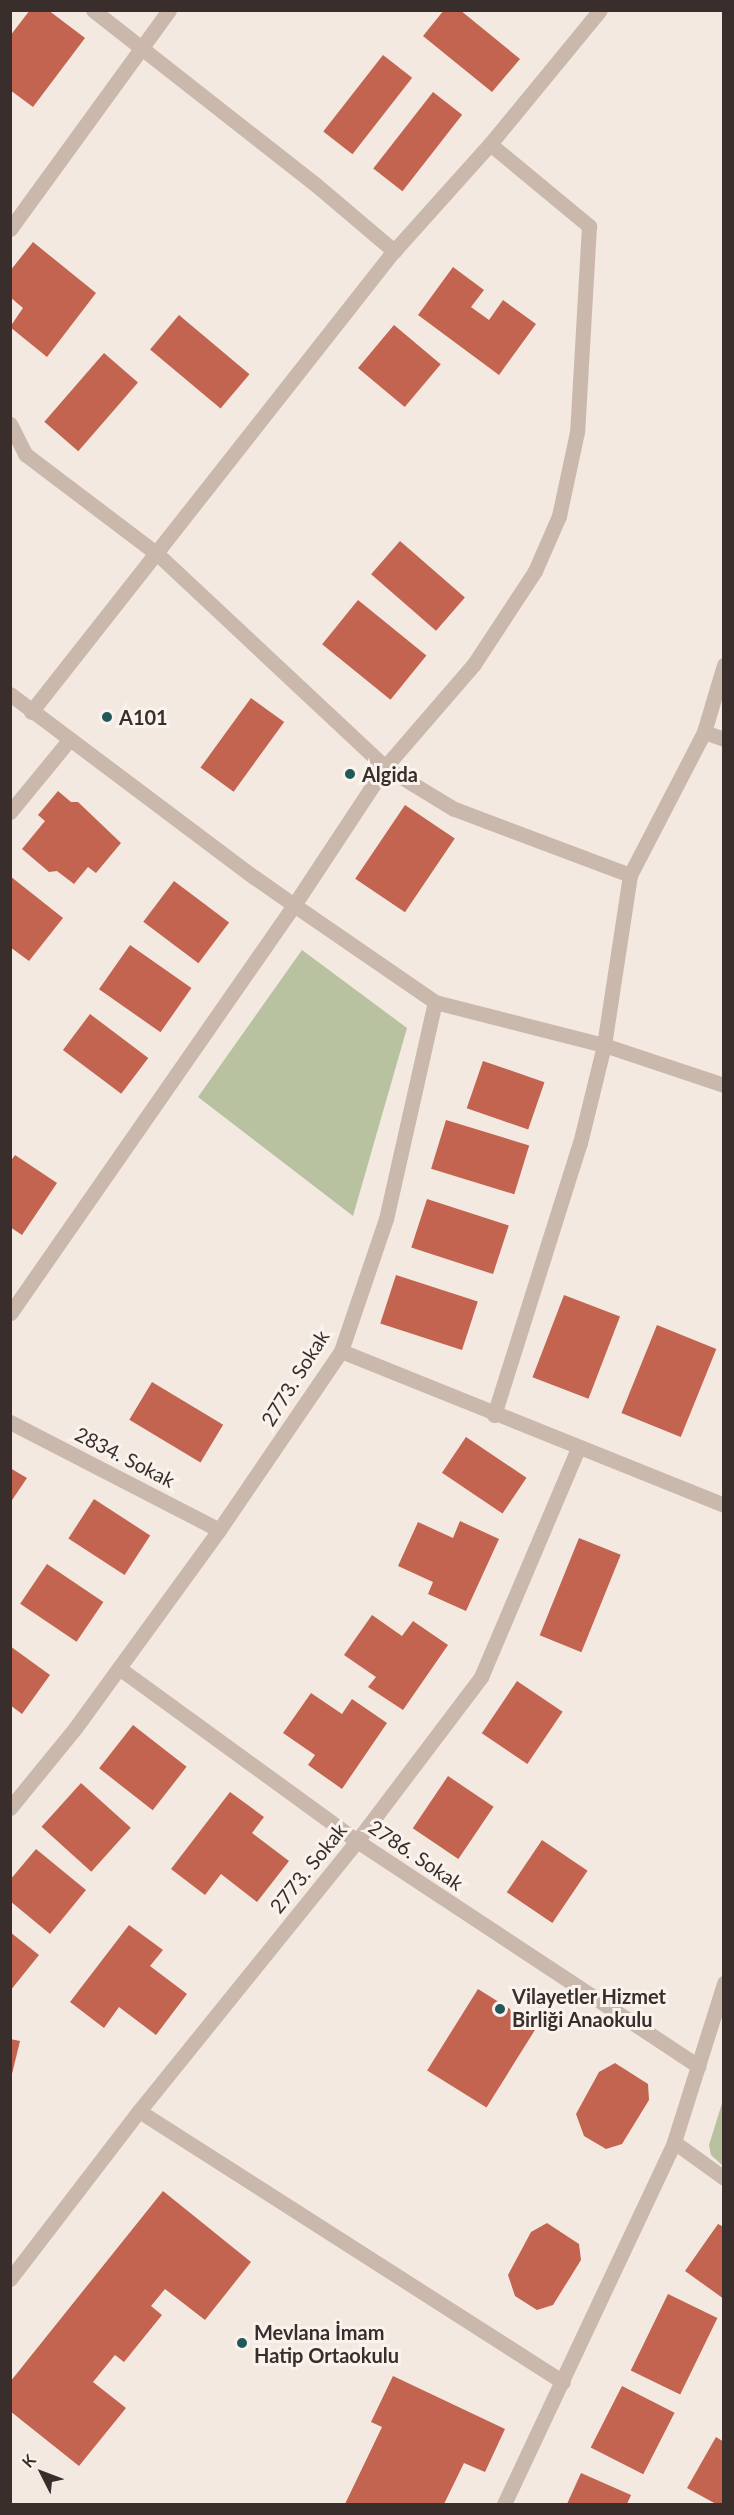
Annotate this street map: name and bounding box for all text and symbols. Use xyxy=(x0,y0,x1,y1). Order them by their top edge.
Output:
place label: A101 xyxy=(119,705,168,729)
marker: A101 xyxy=(100,710,114,724)
place label: Algida xyxy=(362,762,418,786)
marker: Algida xyxy=(343,767,357,781)
street label: 2773. Sokak xyxy=(256,1326,334,1430)
street label: 2834. Sokak xyxy=(71,1422,179,1492)
street label: 2786. Sokak xyxy=(364,1815,468,1895)
street label: 2773. Sokak xyxy=(264,1818,352,1918)
place label: Vilayetler Hizmet Birliği Anaokulu xyxy=(512,1985,666,2032)
marker: Vilayetler Hizmet Birliği Anaokulu xyxy=(493,2002,507,2016)
place label: Mevlana İmam Hatip Ortaokulu xyxy=(254,2320,399,2367)
marker: Mevlana İmam Hatip Ortaokulu xyxy=(235,2336,249,2350)
north arrow xyxy=(12,2443,72,2503)
text: K xyxy=(18,2450,39,2471)

